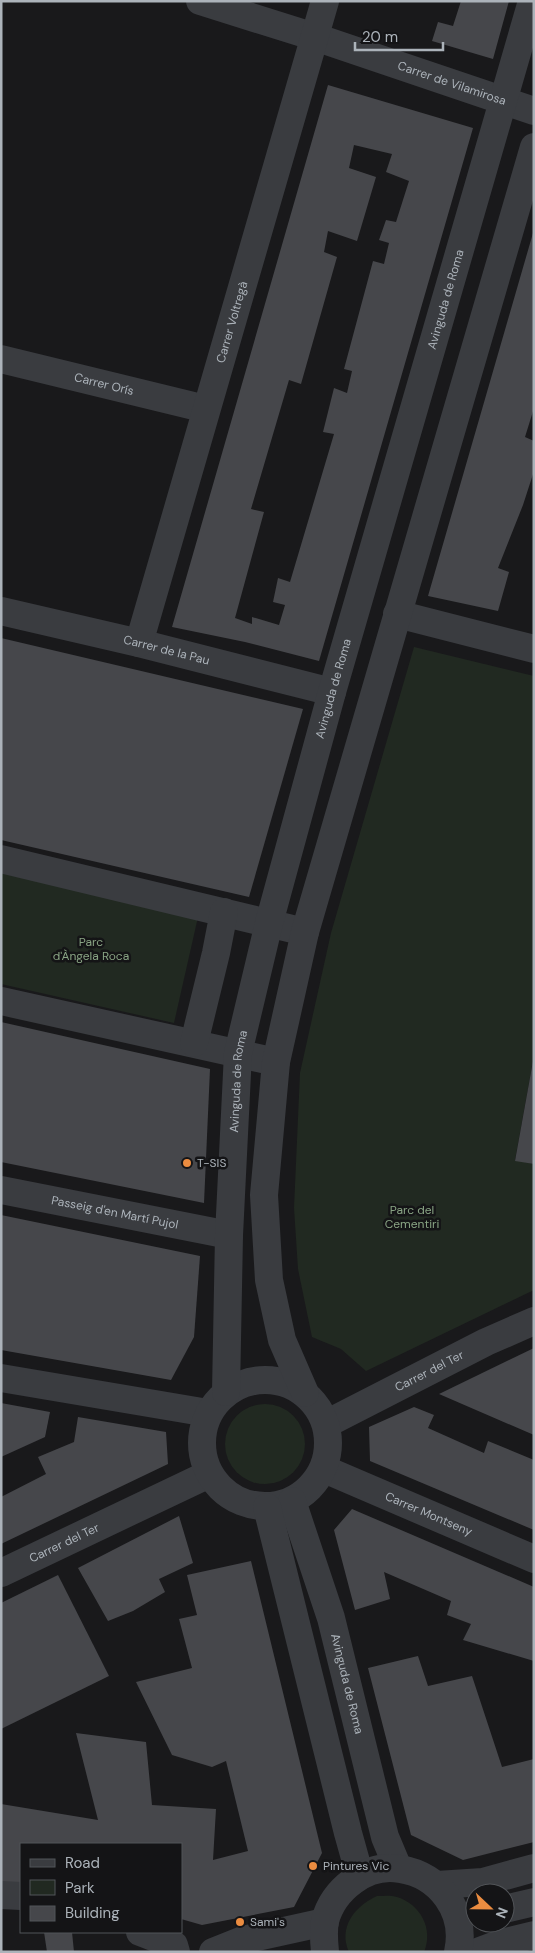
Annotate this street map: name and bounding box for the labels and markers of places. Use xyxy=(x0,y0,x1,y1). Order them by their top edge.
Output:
place label: T-SIS xyxy=(197,1155,226,1171)
marker: T-SIS xyxy=(181,1157,193,1169)
place label: Pintures Vic xyxy=(323,1858,389,1874)
marker: Pintures Vic xyxy=(307,1860,319,1872)
place label: Sami's xyxy=(250,1914,285,1930)
marker: Sami's xyxy=(234,1916,246,1928)

